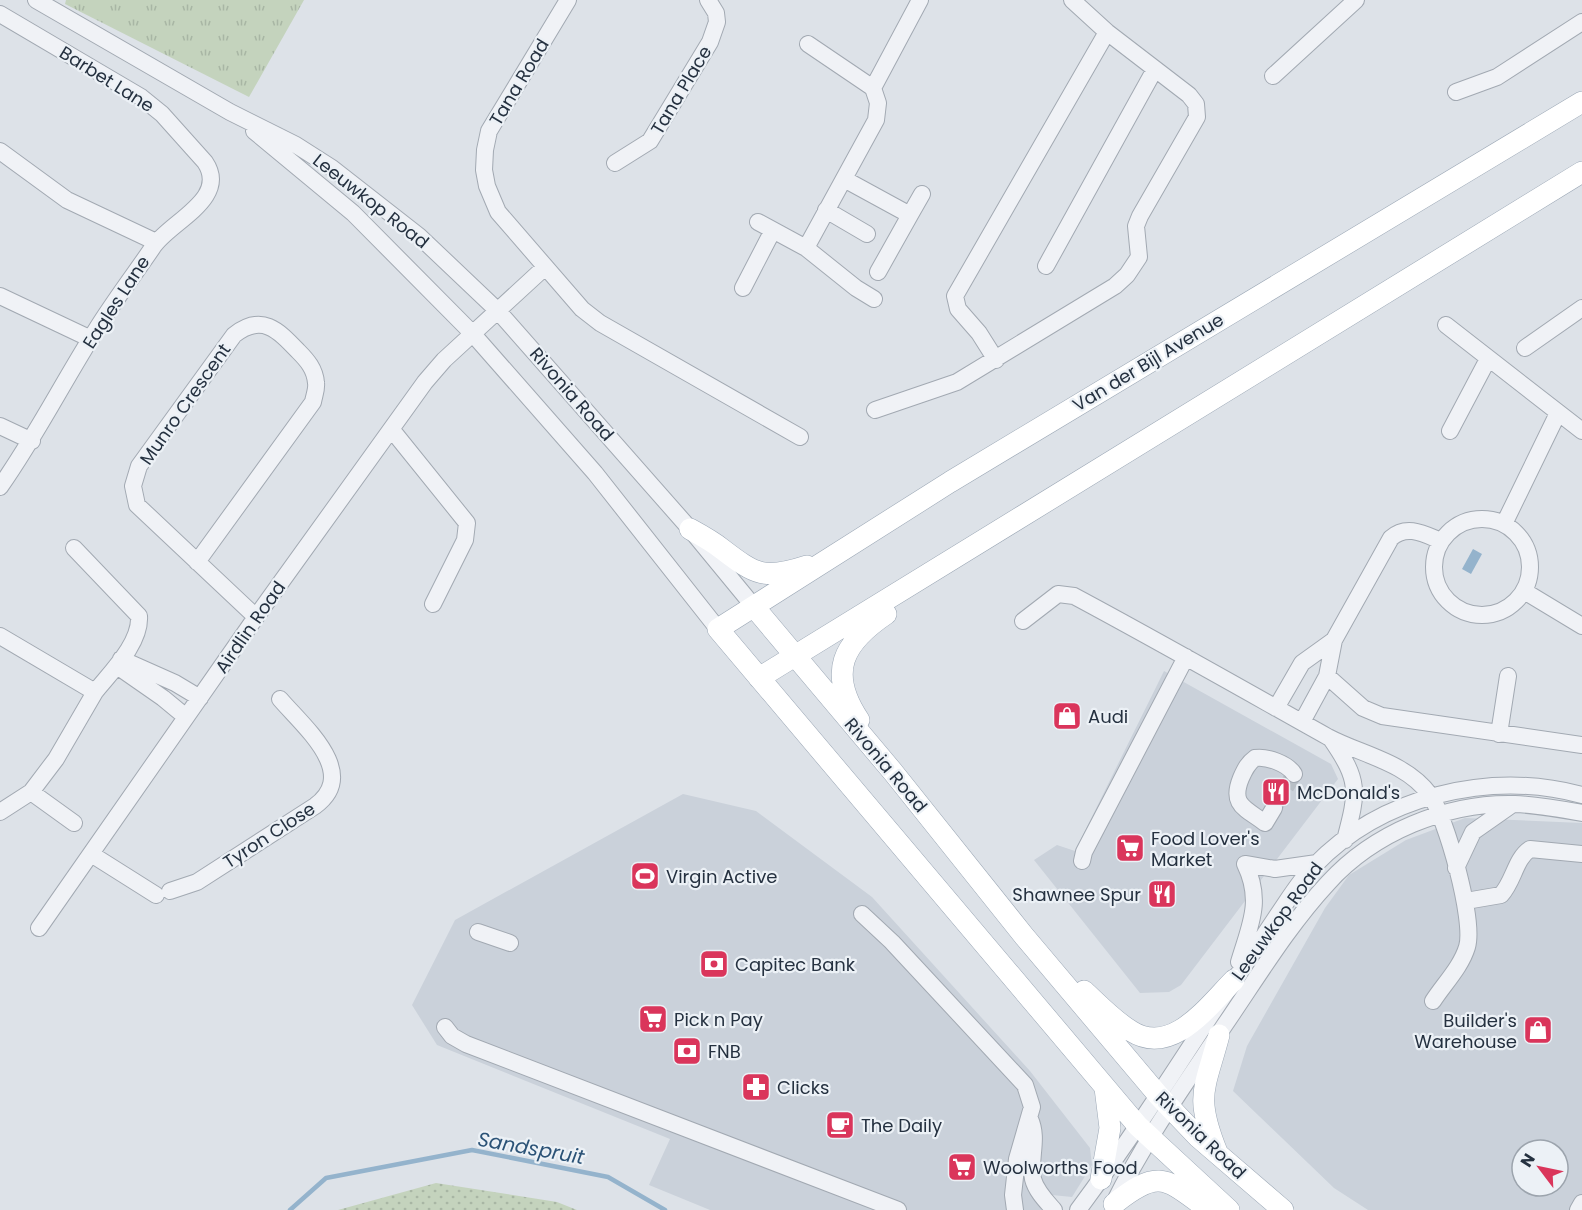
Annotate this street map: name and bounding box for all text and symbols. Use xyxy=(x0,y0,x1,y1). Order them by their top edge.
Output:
street label: Tana Road xyxy=(483,34,555,130)
street label: Barbet Lane xyxy=(55,40,159,118)
street label: Tana Place xyxy=(645,41,717,139)
street label: Leeuwkop Road xyxy=(308,148,434,254)
street label: Eagles Lane xyxy=(77,251,155,353)
street label: Van der Bijl Avenue xyxy=(1068,307,1228,417)
street label: Munro Crescent xyxy=(134,338,236,470)
street label: Rivonia Road xyxy=(524,342,620,446)
street label: Airdlin Road xyxy=(209,576,291,678)
shop icon: Audi xyxy=(1051,700,1083,732)
place label: Audi xyxy=(1088,704,1128,729)
street label: Rivonia Road xyxy=(839,712,933,818)
restaurant icon: McDonald's xyxy=(1260,776,1292,808)
place label: McDonald's xyxy=(1297,780,1400,805)
street label: Tyron Close xyxy=(218,796,320,874)
place label: Food Lover's Market xyxy=(1151,826,1260,872)
supermarket icon: Food Lover's Market xyxy=(1114,832,1146,864)
street label: Leeuwkop Road xyxy=(1225,857,1329,985)
sports icon: Virgin Active xyxy=(629,860,661,892)
place label: Virgin Active xyxy=(666,864,778,889)
restaurant icon: Shawnee Spur xyxy=(1146,878,1178,910)
place label: Shawnee Spur xyxy=(1012,882,1141,907)
bank icon: Capitec Bank xyxy=(698,948,730,980)
place label: Capitec Bank xyxy=(735,952,856,977)
supermarket icon: Pick n Pay xyxy=(637,1003,669,1035)
place label: Pick n Pay xyxy=(674,1007,763,1032)
place label: Builder's Warehouse xyxy=(1414,1008,1517,1054)
shop icon: Builder's Warehouse xyxy=(1522,1014,1554,1046)
bank icon: FNB xyxy=(671,1035,703,1067)
place label: FNB xyxy=(708,1039,741,1064)
pharmacy icon: Clicks xyxy=(740,1071,772,1103)
place label: Clicks xyxy=(777,1075,829,1100)
street label: Rivonia Road xyxy=(1150,1085,1252,1185)
cafe icon: The Daily xyxy=(824,1109,856,1141)
place label: The Daily xyxy=(861,1113,942,1138)
water label: Sandspruit xyxy=(475,1125,587,1171)
north arrow xyxy=(1510,1138,1570,1198)
text: N xyxy=(1515,1149,1541,1172)
supermarket icon: Woolworths Food xyxy=(946,1151,978,1183)
place label: Woolworths Food xyxy=(983,1155,1138,1180)

